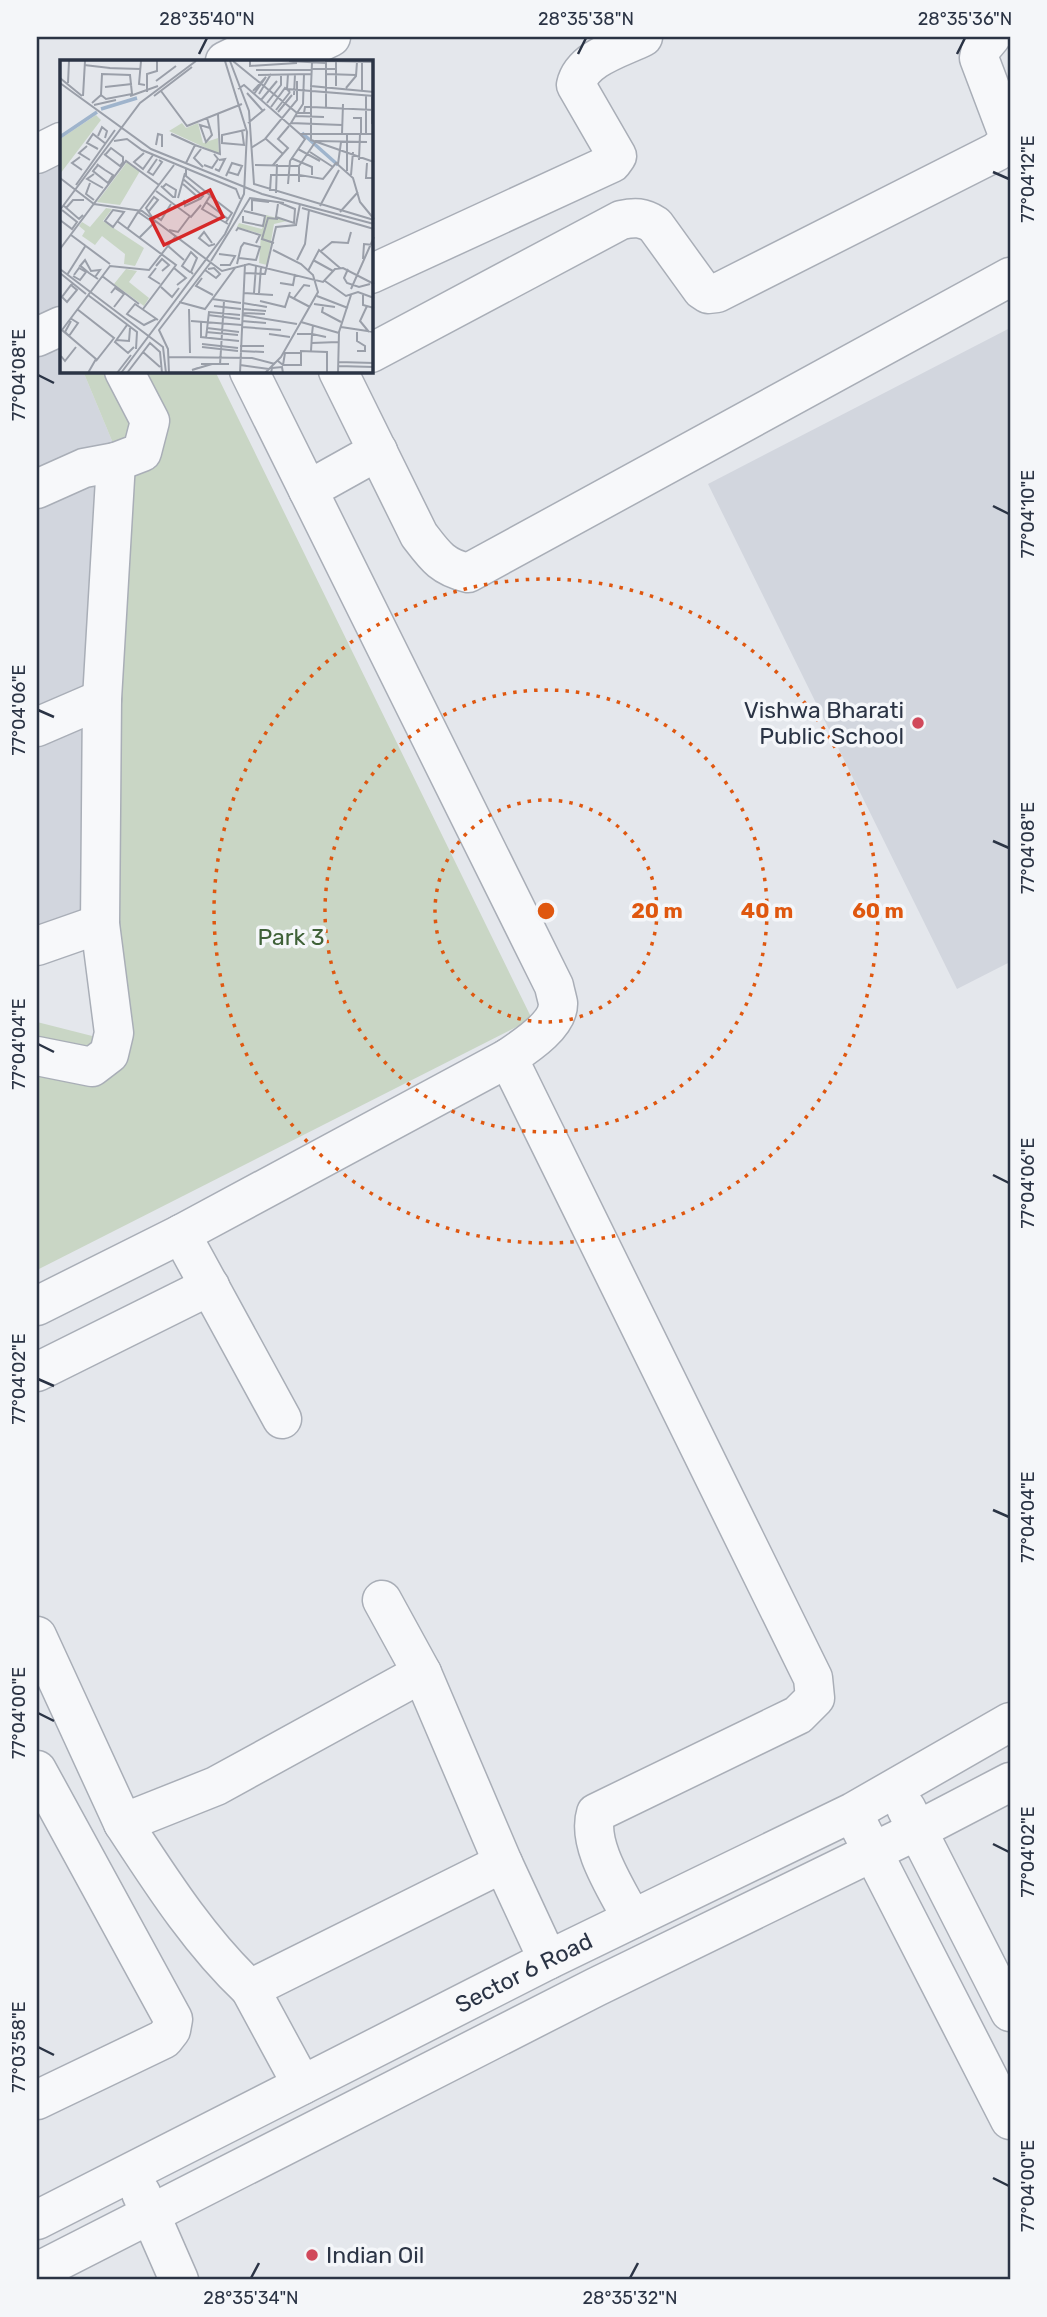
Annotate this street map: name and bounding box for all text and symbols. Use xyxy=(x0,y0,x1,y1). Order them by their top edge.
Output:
text: 28°35'40"N xyxy=(159,8,255,30)
text: 28°35'38"N xyxy=(538,8,634,30)
text: 28°35'36"N xyxy=(918,8,1012,30)
inset map xyxy=(60,60,373,373)
text: 77°04'12"E xyxy=(1017,135,1039,223)
text: 77°04'08"E xyxy=(8,329,30,421)
text: 77°04'10"E xyxy=(1017,470,1039,558)
text: 77°04'06"E xyxy=(8,665,30,755)
place label: Vishwa Bharati Public School xyxy=(744,696,904,750)
marker: Vishwa Bharati Public School xyxy=(910,715,926,731)
text: 77°04'08"E xyxy=(1017,802,1039,894)
text: 20 m xyxy=(631,898,683,923)
text: 40 m xyxy=(741,898,793,923)
text: 60 m xyxy=(852,898,904,923)
centre of rings xyxy=(534,899,558,923)
park label: Park 3 xyxy=(257,923,325,951)
text: 77°04'04"E xyxy=(8,998,30,1090)
text: 77°04'06"E xyxy=(1017,1138,1039,1228)
text: 77°04'02"E xyxy=(8,1333,30,1425)
text: 77°04'04"E xyxy=(1017,1471,1039,1563)
text: 77°04'00"E xyxy=(8,1667,30,1759)
text: 77°04'02"E xyxy=(1017,1806,1039,1898)
street label: Sector 6 Road xyxy=(450,1927,597,2019)
text: 77°03'58"E xyxy=(8,2001,30,2093)
text: 77°04'00"E xyxy=(1017,2140,1039,2232)
place label: Indian Oil xyxy=(326,2241,424,2269)
marker: Indian Oil xyxy=(304,2247,320,2263)
text: 28°35'34"N xyxy=(203,2287,299,2309)
text: 28°35'32"N xyxy=(582,2287,678,2309)

